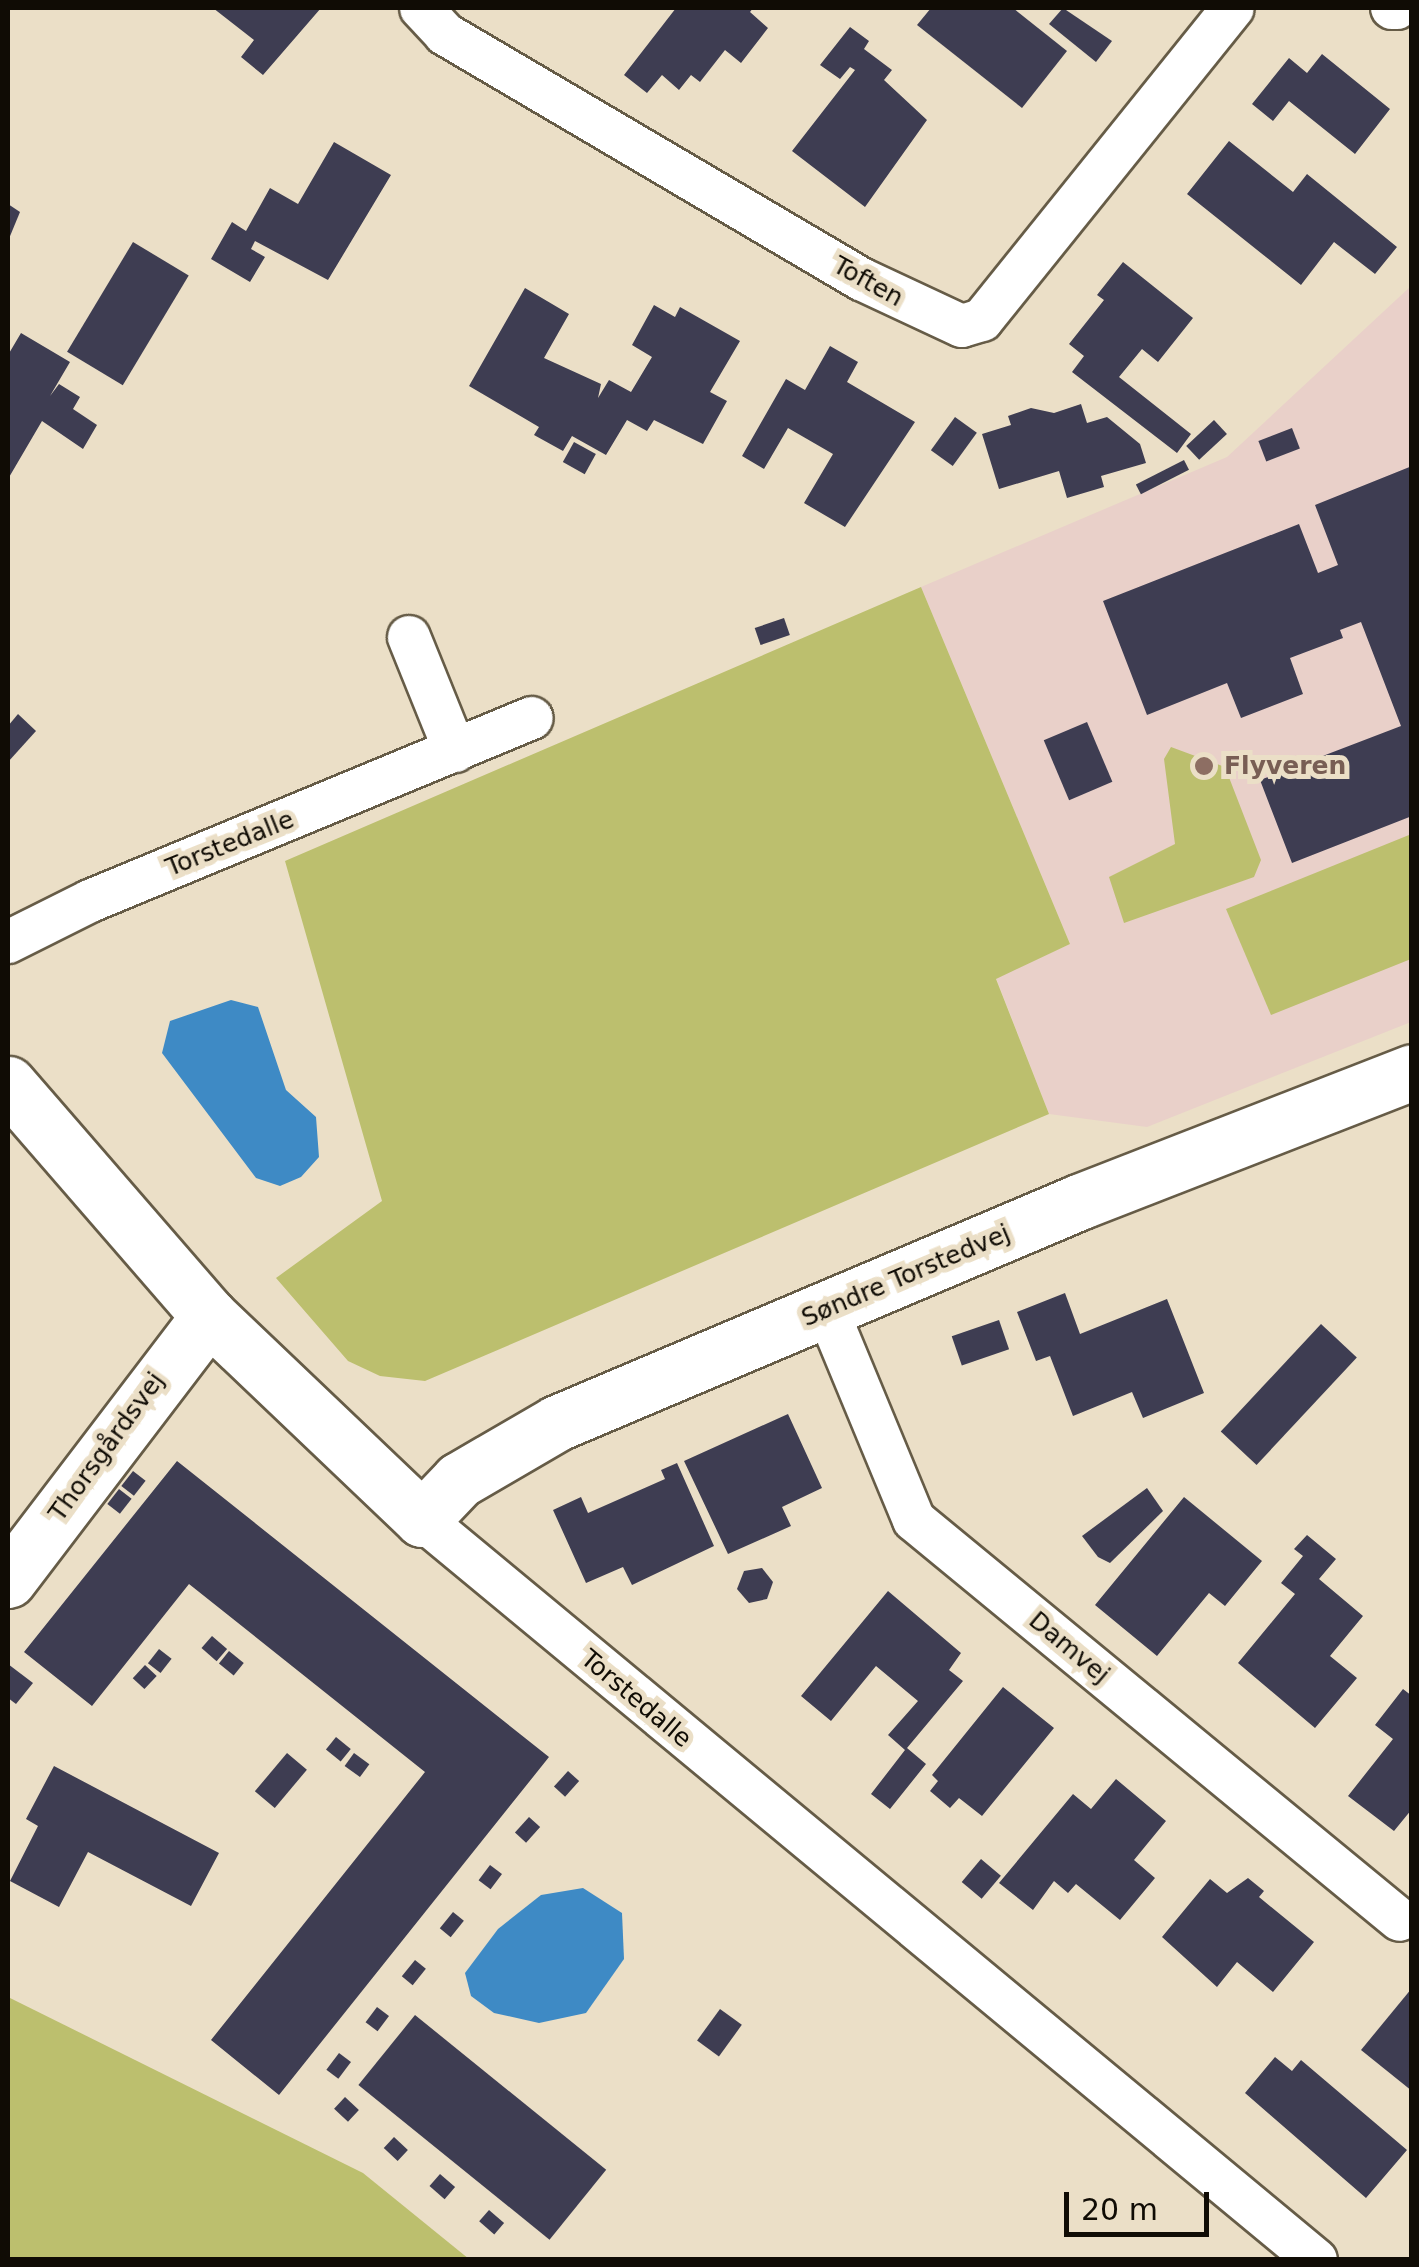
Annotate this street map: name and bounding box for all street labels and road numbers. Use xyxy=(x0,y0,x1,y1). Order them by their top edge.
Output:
street label: Toften xyxy=(828,251,908,313)
street label: Torstedalle xyxy=(162,805,298,883)
street label: Søndre Torstedvej xyxy=(797,1218,1015,1334)
street label: Thorsgårdsvej xyxy=(43,1367,171,1527)
street label: Damvej xyxy=(1023,1606,1115,1690)
street label: Torstedalle xyxy=(575,1644,697,1754)

